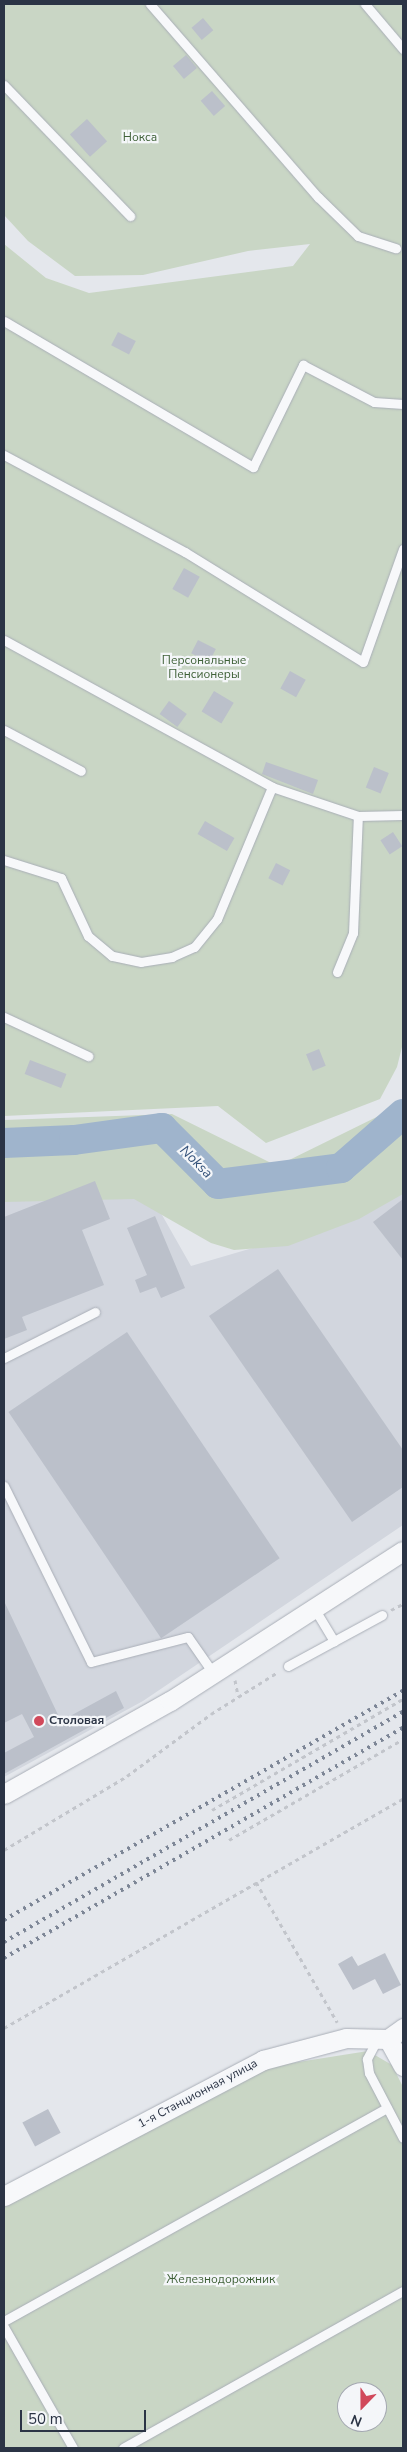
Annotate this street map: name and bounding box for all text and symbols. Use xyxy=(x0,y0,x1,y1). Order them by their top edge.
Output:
park label: Нокса xyxy=(123,131,157,145)
park label: Персональные Пенсионеры xyxy=(162,654,246,682)
water label: Noksa xyxy=(176,1142,216,1182)
place label: Столовая xyxy=(49,1714,104,1728)
marker: Столовая xyxy=(33,1715,45,1727)
street label: 1-я Станционная улица xyxy=(136,2056,260,2132)
park label: Железнодорожник xyxy=(167,2273,275,2287)
north arrow xyxy=(337,2382,387,2432)
scale bar xyxy=(22,2400,149,2432)
text: 50 m xyxy=(28,2409,63,2429)
text: N xyxy=(348,2410,365,2431)

